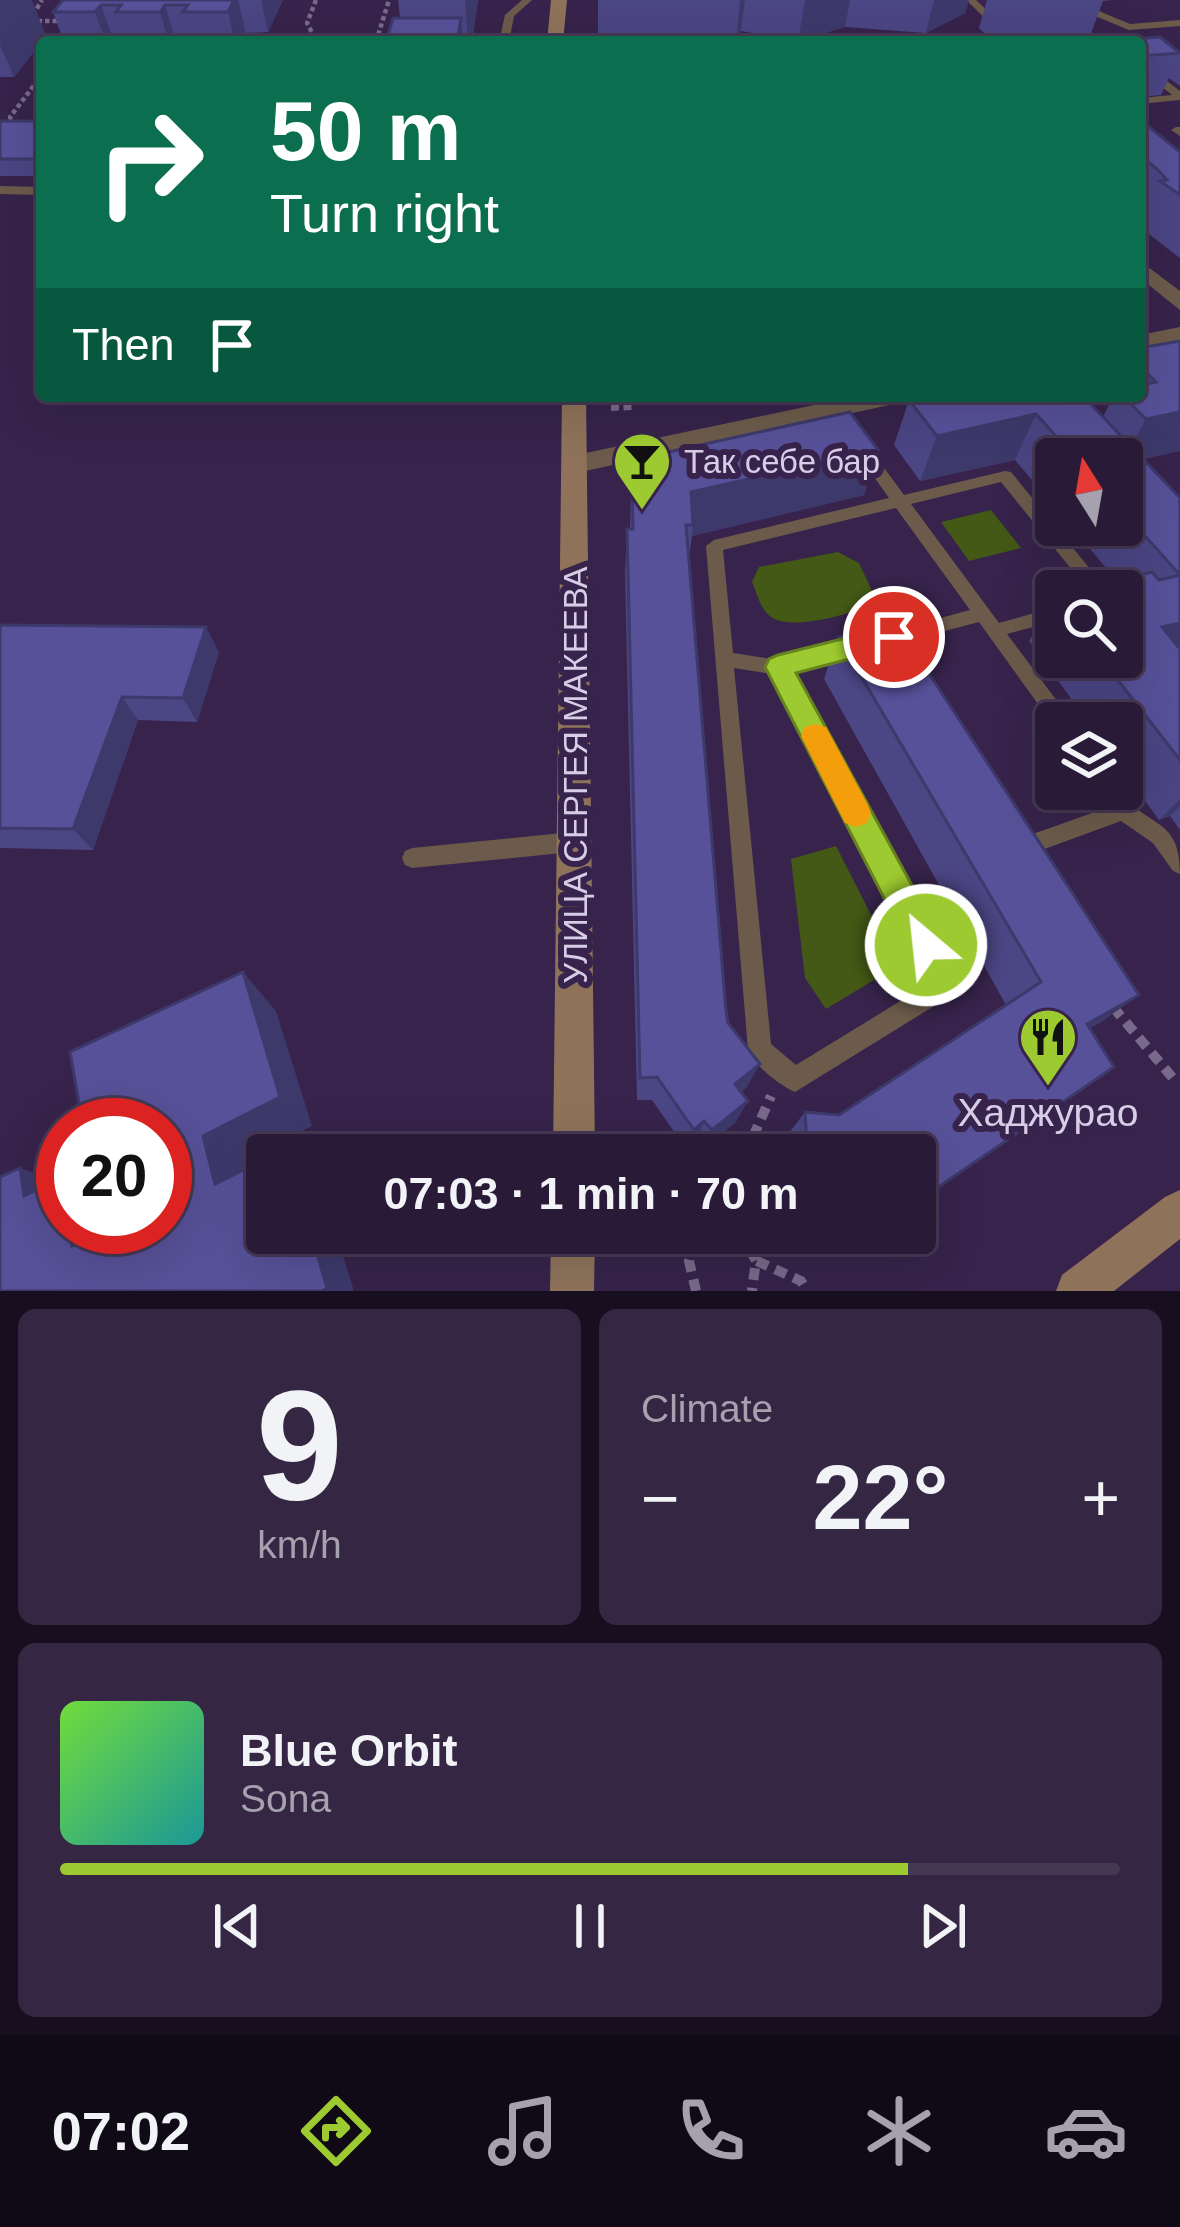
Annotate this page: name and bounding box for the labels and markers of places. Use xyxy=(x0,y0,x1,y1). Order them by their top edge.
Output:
bar icon: Так себе бар xyxy=(611,430,673,512)
place label: Так себе бар xyxy=(684,443,880,480)
pin xyxy=(843,586,945,688)
restaurant icon: Хаджурао xyxy=(1017,1006,1079,1088)
place label: Хаджурао xyxy=(957,1091,1139,1134)

